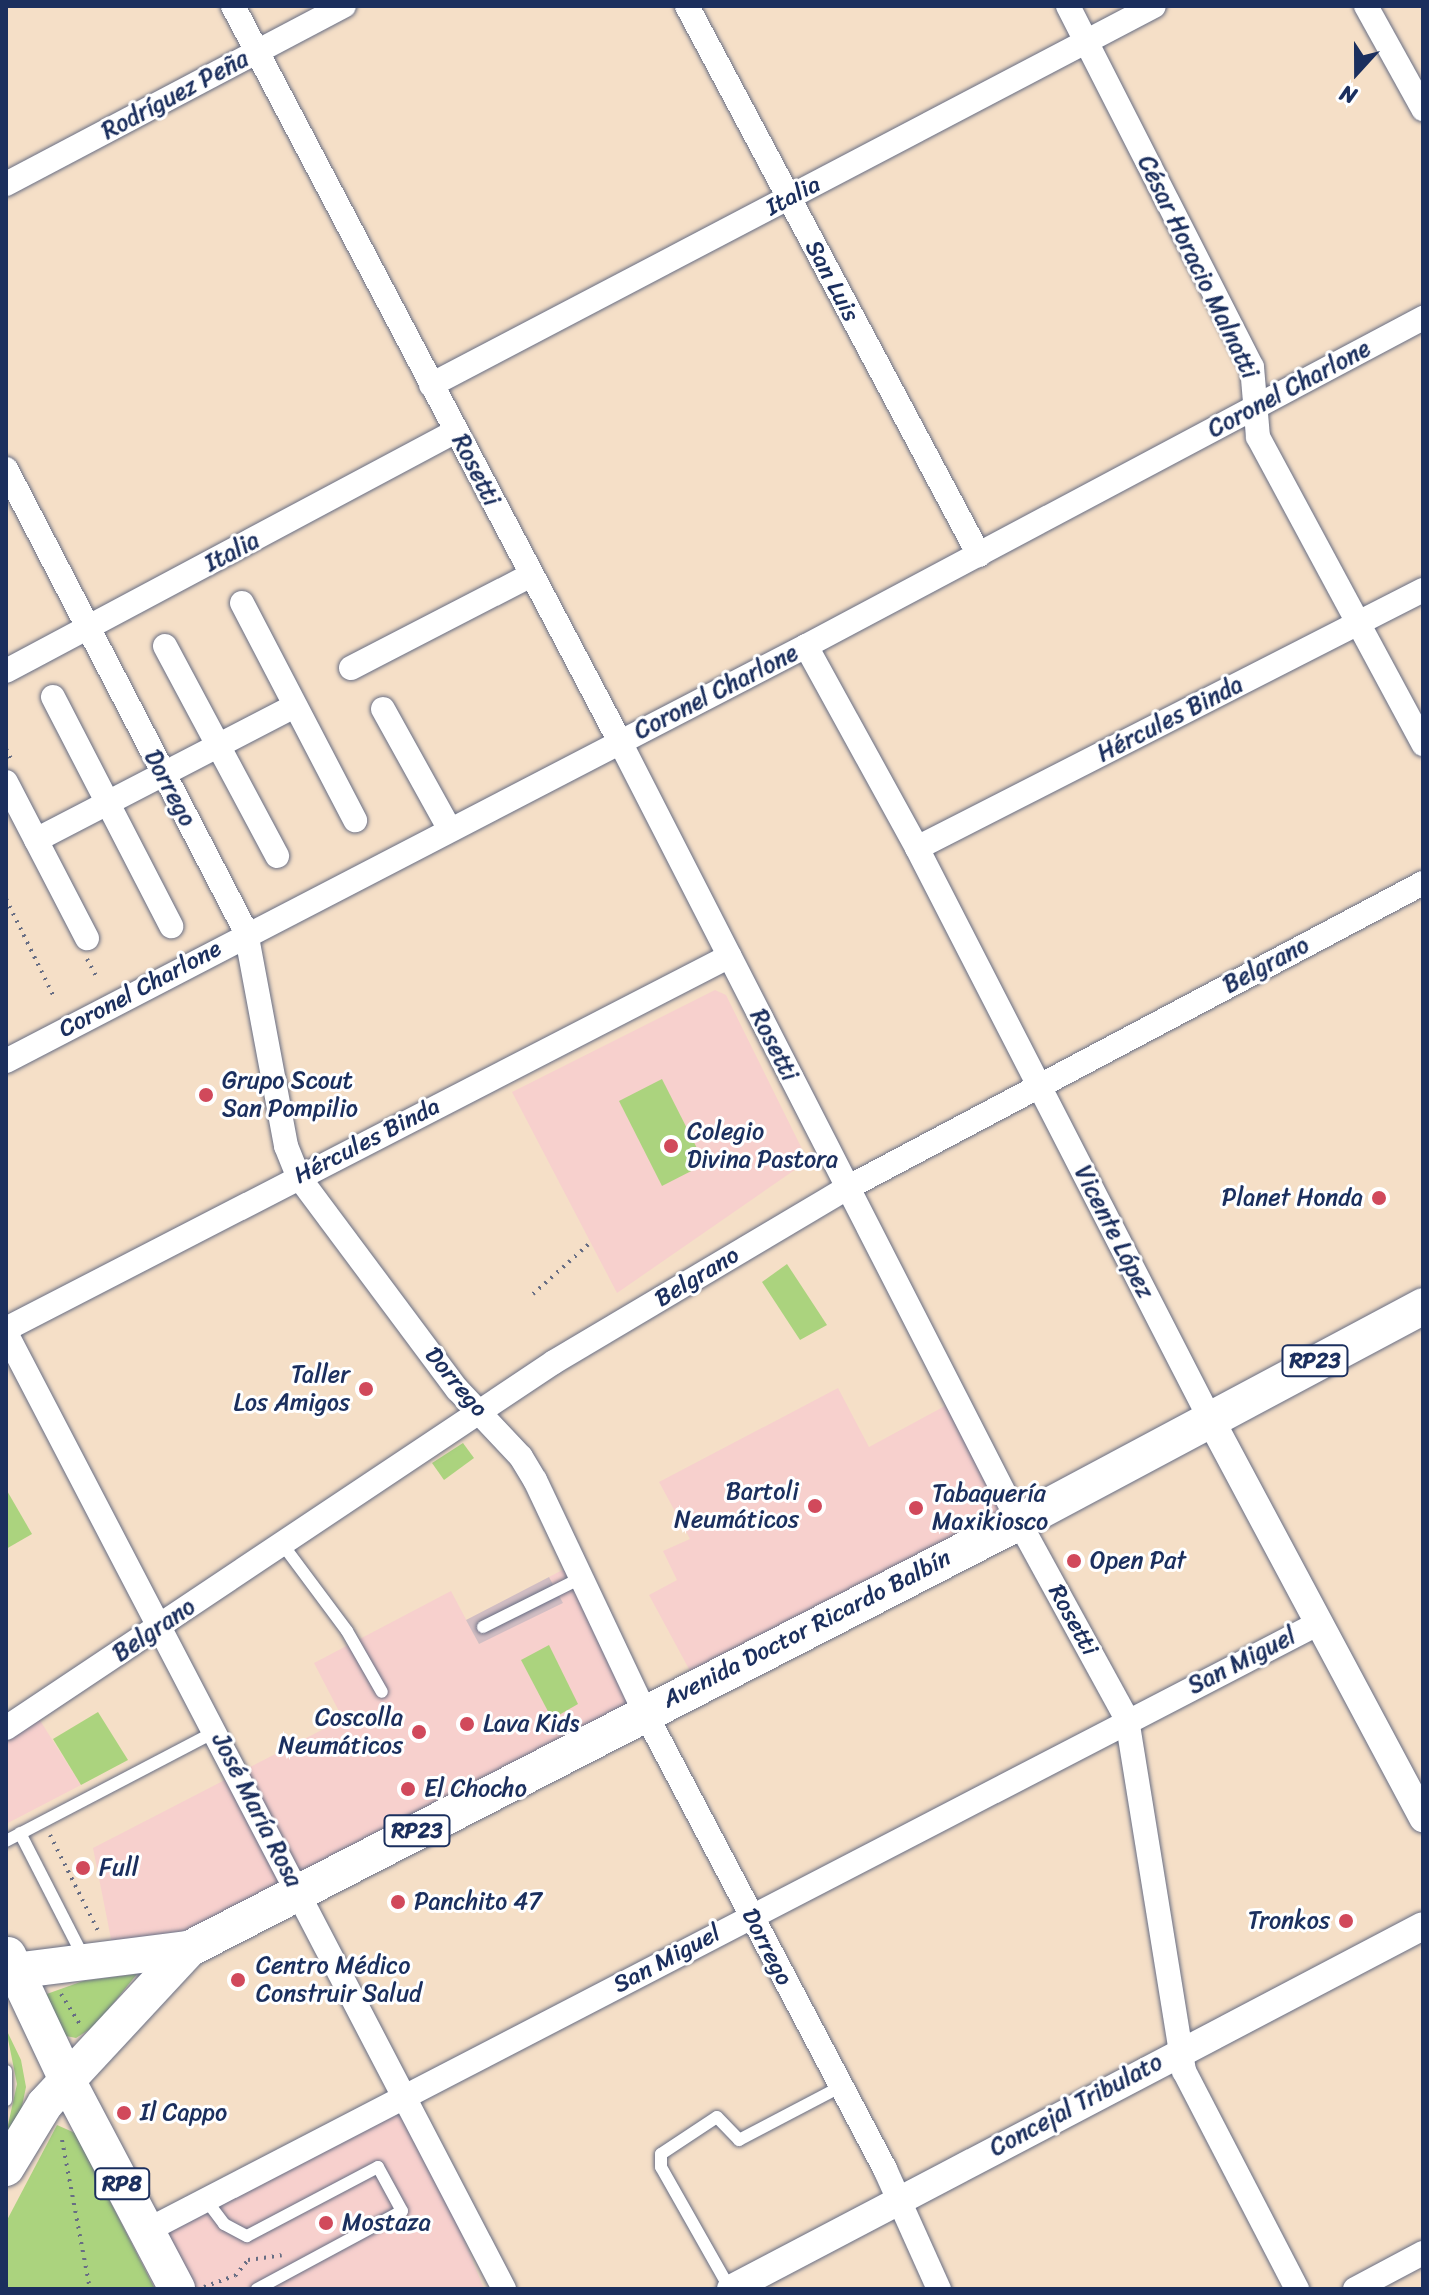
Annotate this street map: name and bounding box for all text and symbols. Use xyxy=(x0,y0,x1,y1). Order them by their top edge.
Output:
north arrow xyxy=(1317,32,1397,112)
street label: Rodríguez Peña xyxy=(97,44,253,146)
text: N xyxy=(1334,74,1362,116)
street label: César Horacio Malnatti xyxy=(1131,151,1265,383)
street label: Italia xyxy=(761,170,825,222)
street label: San Luis xyxy=(799,235,865,327)
street label: Coronel Charlone xyxy=(1203,334,1375,444)
street label: Rosetti xyxy=(446,429,506,511)
street label: Italia xyxy=(200,526,264,578)
street label: Coronel Charlone xyxy=(629,638,803,746)
street label: Hércules Binda xyxy=(1092,670,1248,768)
street label: Dorrego xyxy=(138,745,202,831)
street label: Belgrano xyxy=(1218,930,1314,1000)
street label: Coronel Charlone xyxy=(54,934,226,1044)
street label: Rosetti xyxy=(744,1004,804,1086)
place label: Grupo Scout San Pompilio xyxy=(222,1067,358,1123)
marker: Grupo Scout San Pompilio xyxy=(197,1086,215,1104)
street label: Hércules Binda xyxy=(289,1092,445,1190)
place label: Colegio Divina Pastora xyxy=(687,1118,839,1174)
marker: Colegio Divina Pastora xyxy=(662,1137,680,1155)
street label: Vicente López xyxy=(1068,1161,1160,1303)
place label: Planet Honda xyxy=(1222,1184,1363,1212)
marker: Planet Honda xyxy=(1370,1189,1388,1207)
street label: Belgrano xyxy=(650,1241,744,1313)
street label: Dorrego xyxy=(418,1341,494,1423)
road number: RP23 xyxy=(1281,1343,1349,1379)
place label: Taller Los Amigos xyxy=(234,1361,350,1417)
marker: Taller Los Amigos xyxy=(357,1380,375,1398)
place label: Bartoli Neumáticos xyxy=(674,1478,799,1534)
place label: Tabaquería Maxikiosco xyxy=(932,1480,1048,1536)
marker: Bartoli Neumáticos xyxy=(806,1497,824,1515)
marker: Tabaquería Maxikiosco xyxy=(907,1499,925,1517)
street label: Avenida Doctor Ricardo Balbín xyxy=(658,1544,956,1714)
place label: Open Pat xyxy=(1090,1547,1187,1575)
marker: Open Pat xyxy=(1065,1552,1083,1570)
street label: Rosetti xyxy=(1042,1580,1104,1660)
street label: Belgrano xyxy=(107,1592,201,1668)
street label: San Miguel xyxy=(1184,1622,1300,1700)
place label: Coscolla Neumáticos xyxy=(278,1704,403,1760)
place label: Lava Kids xyxy=(483,1710,580,1738)
marker: Lava Kids xyxy=(458,1715,476,1733)
marker: Coscolla Neumáticos xyxy=(410,1723,428,1741)
street label: José María Rosa xyxy=(206,1728,308,1892)
place label: El Chocho xyxy=(424,1775,527,1803)
marker: El Chocho xyxy=(399,1780,417,1798)
road number: RP23 xyxy=(383,1813,451,1849)
place label: Full xyxy=(99,1854,139,1882)
marker: Full xyxy=(74,1859,92,1877)
place label: Panchito 47 xyxy=(414,1888,542,1916)
marker: Panchito 47 xyxy=(389,1893,407,1911)
street label: Dorrego xyxy=(735,1904,799,1990)
place label: Tronkos xyxy=(1248,1907,1330,1935)
marker: Tronkos xyxy=(1337,1912,1355,1930)
street label: San Miguel xyxy=(609,1919,725,1999)
place label: Centro Médico Construir Salud xyxy=(256,1952,422,2008)
marker: Centro Médico Construir Salud xyxy=(227,1969,249,1991)
street label: Concejal Tribulato xyxy=(985,2047,1167,2163)
place label: Il Cappo xyxy=(140,2099,227,2127)
marker: Il Cappo xyxy=(115,2104,133,2122)
road number: RP8 xyxy=(94,2166,150,2202)
place label: Mostaza xyxy=(342,2209,431,2237)
marker: Mostaza xyxy=(317,2214,335,2232)

